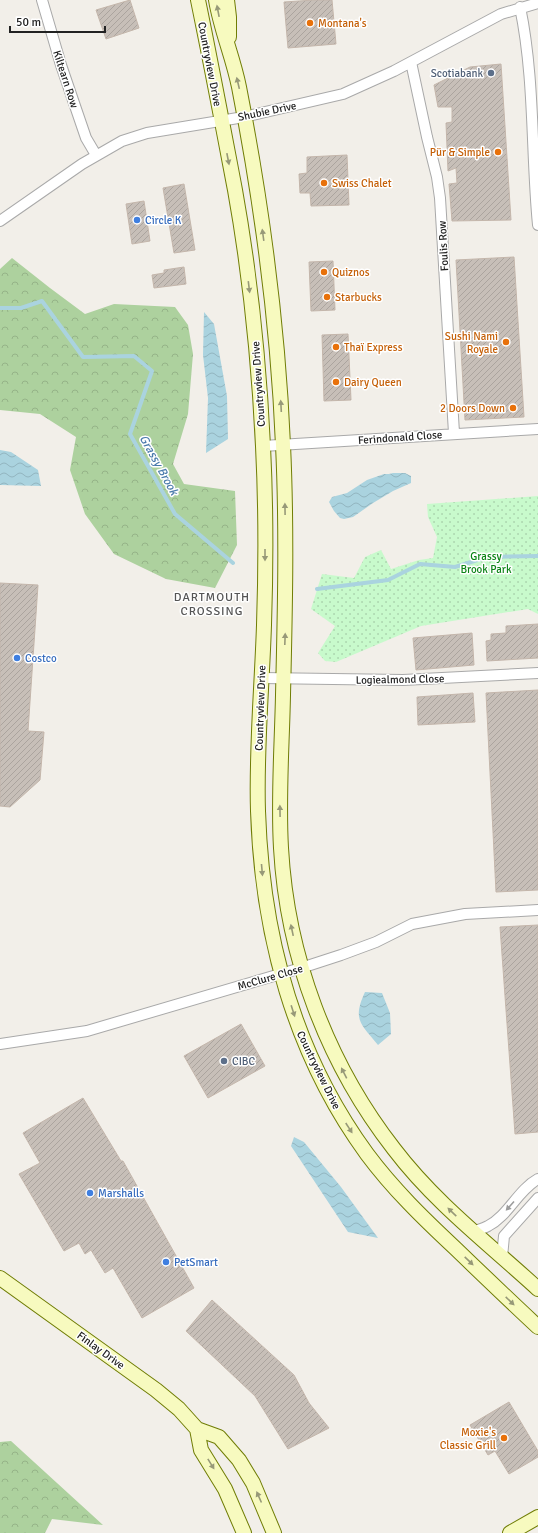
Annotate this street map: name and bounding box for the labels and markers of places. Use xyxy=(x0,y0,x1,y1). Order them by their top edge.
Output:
place label: Montana's xyxy=(318,17,367,30)
marker: Montana's xyxy=(305,18,315,28)
place label: Scotiabank xyxy=(431,67,483,80)
marker: Scotiabank xyxy=(486,68,496,78)
place label: Pür & Simple xyxy=(430,146,490,159)
marker: Pür & Simple xyxy=(493,147,503,157)
place label: Swiss Chalet xyxy=(332,177,392,190)
marker: Swiss Chalet xyxy=(319,178,329,188)
place label: Circle K xyxy=(145,214,182,227)
marker: Circle K xyxy=(132,215,142,225)
place label: Quiznos xyxy=(332,266,370,279)
marker: Quiznos xyxy=(319,267,329,277)
place label: Starbucks xyxy=(335,291,382,304)
marker: Starbucks xyxy=(322,292,332,302)
place label: Sushi Nami Royale xyxy=(445,330,498,356)
marker: Sushi Nami Royale xyxy=(501,337,511,347)
place label: Thaï Express xyxy=(344,341,403,354)
marker: Thaï Express xyxy=(331,342,341,352)
place label: Dairy Queen xyxy=(344,376,402,389)
marker: Dairy Queen xyxy=(331,377,341,387)
place label: 2 Doors Down xyxy=(440,402,505,415)
marker: 2 Doors Down xyxy=(508,403,518,413)
place label: Costco xyxy=(25,652,57,665)
marker: Costco xyxy=(12,653,22,663)
place label: CIBC xyxy=(232,1055,255,1068)
marker: CIBC xyxy=(219,1056,229,1066)
place label: Marshalls xyxy=(98,1187,144,1200)
marker: Marshalls xyxy=(85,1188,95,1198)
place label: PetSmart xyxy=(174,1256,218,1269)
marker: PetSmart xyxy=(161,1257,171,1267)
place label: Moxie's Classic Grill xyxy=(440,1426,496,1452)
marker: Moxie's Classic Grill xyxy=(499,1433,509,1443)

